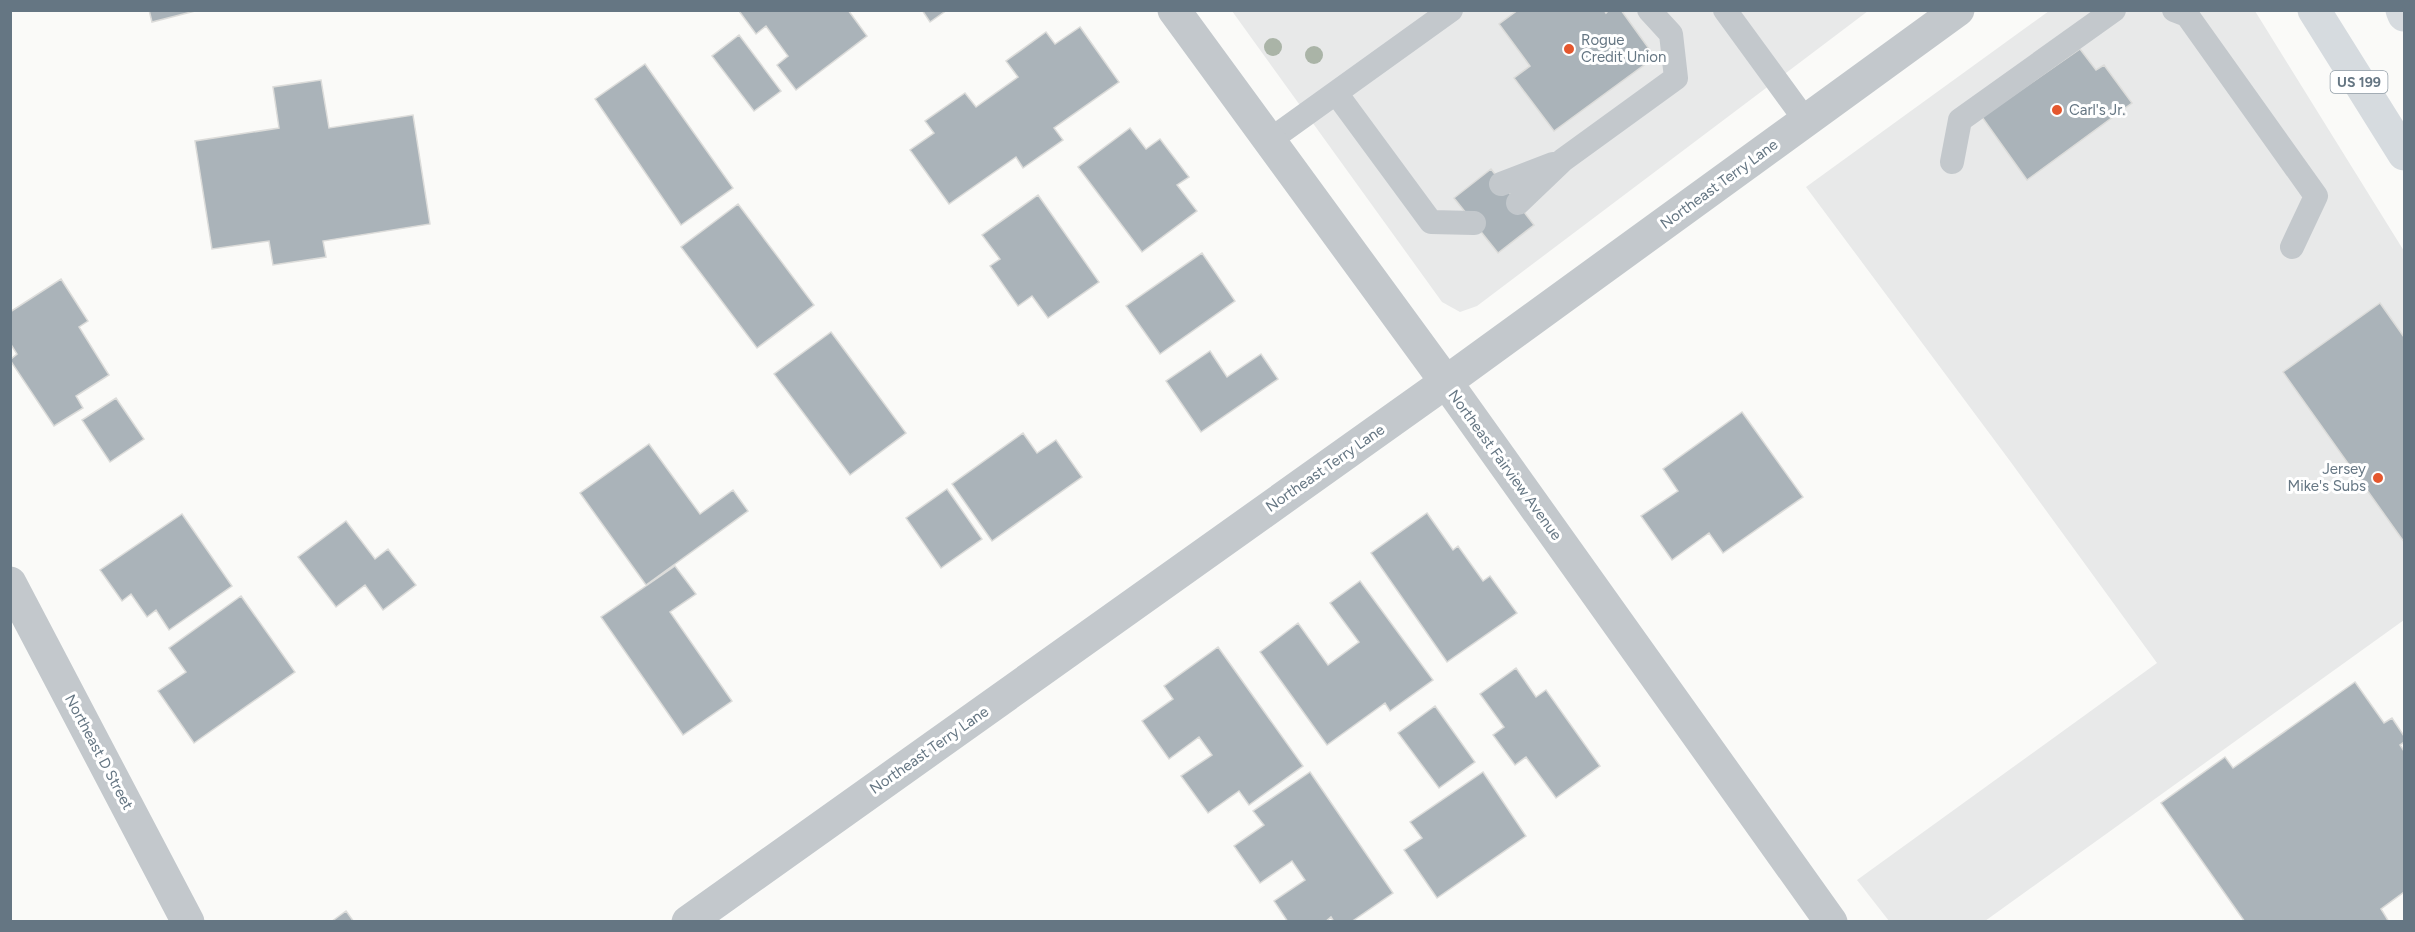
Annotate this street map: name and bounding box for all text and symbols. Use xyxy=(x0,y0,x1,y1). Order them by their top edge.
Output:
place label: Rogue Credit Union xyxy=(1581,31,1666,66)
marker: Rogue Credit Union xyxy=(1562,42,1576,56)
road number: US 199 xyxy=(2330,71,2388,93)
place label: Carl's Jr. xyxy=(2069,101,2125,119)
marker: Carl's Jr. xyxy=(2050,103,2064,117)
street label: Northeast Terry Lane xyxy=(1657,135,1781,233)
street label: Northeast Fairview Avenue xyxy=(1444,386,1566,544)
street label: Northeast Terry Lane xyxy=(1262,420,1388,516)
place label: Jersey Mike's Subs xyxy=(2287,460,2366,495)
marker: Jersey Mike's Subs xyxy=(2371,471,2385,485)
street label: Northeast D Street xyxy=(61,691,137,813)
street label: Northeast Terry Lane xyxy=(866,702,992,798)

